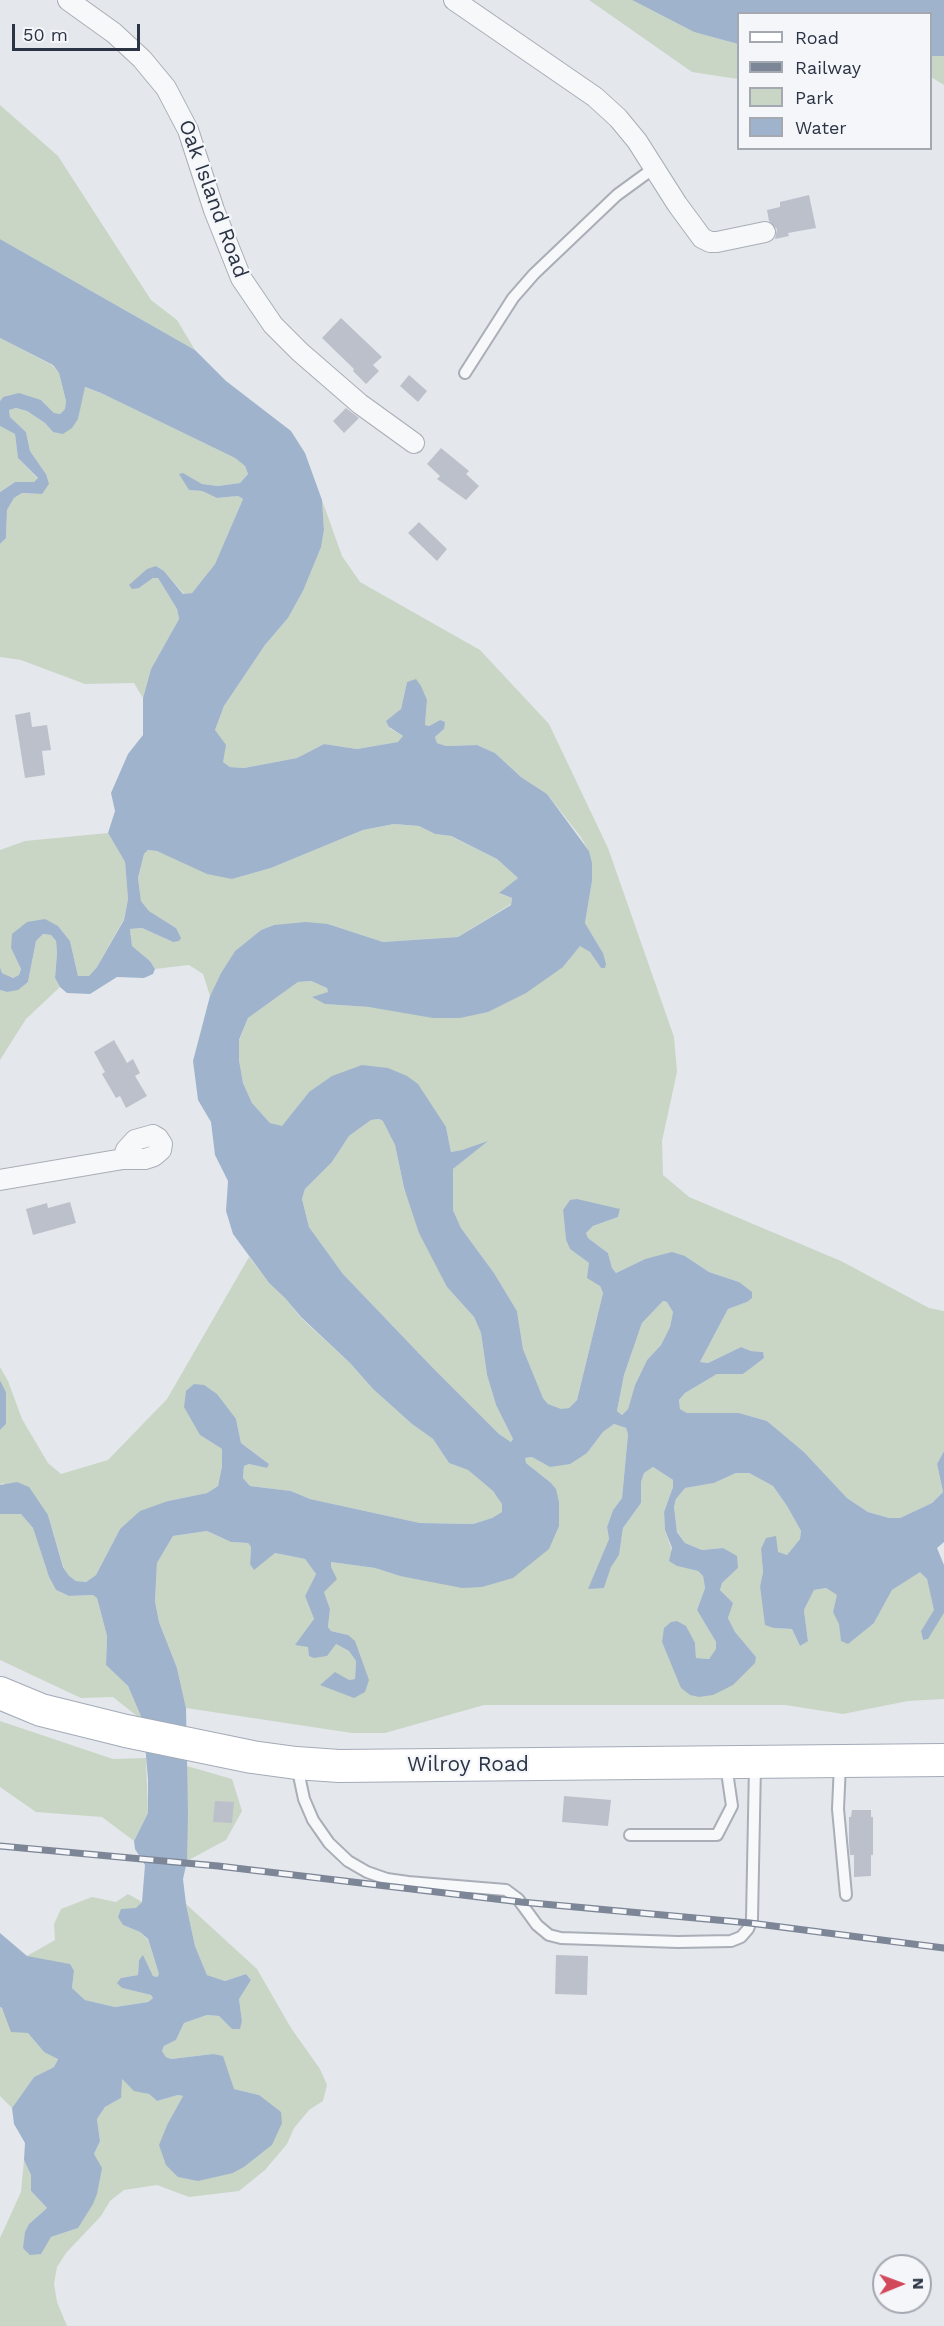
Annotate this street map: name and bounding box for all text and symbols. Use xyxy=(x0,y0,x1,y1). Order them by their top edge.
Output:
scale bar xyxy=(15,12,142,50)
legend xyxy=(737,12,932,150)
text: 50 m xyxy=(23,24,68,45)
text: Road xyxy=(795,27,839,48)
text: Railway xyxy=(795,57,861,78)
text: Park xyxy=(795,87,834,108)
street label: Oak Island Road xyxy=(173,116,253,282)
text: Water xyxy=(795,117,847,138)
street label: Wilroy Road xyxy=(407,1752,529,1778)
north arrow xyxy=(872,2254,932,2314)
text: N xyxy=(909,2278,928,2290)

